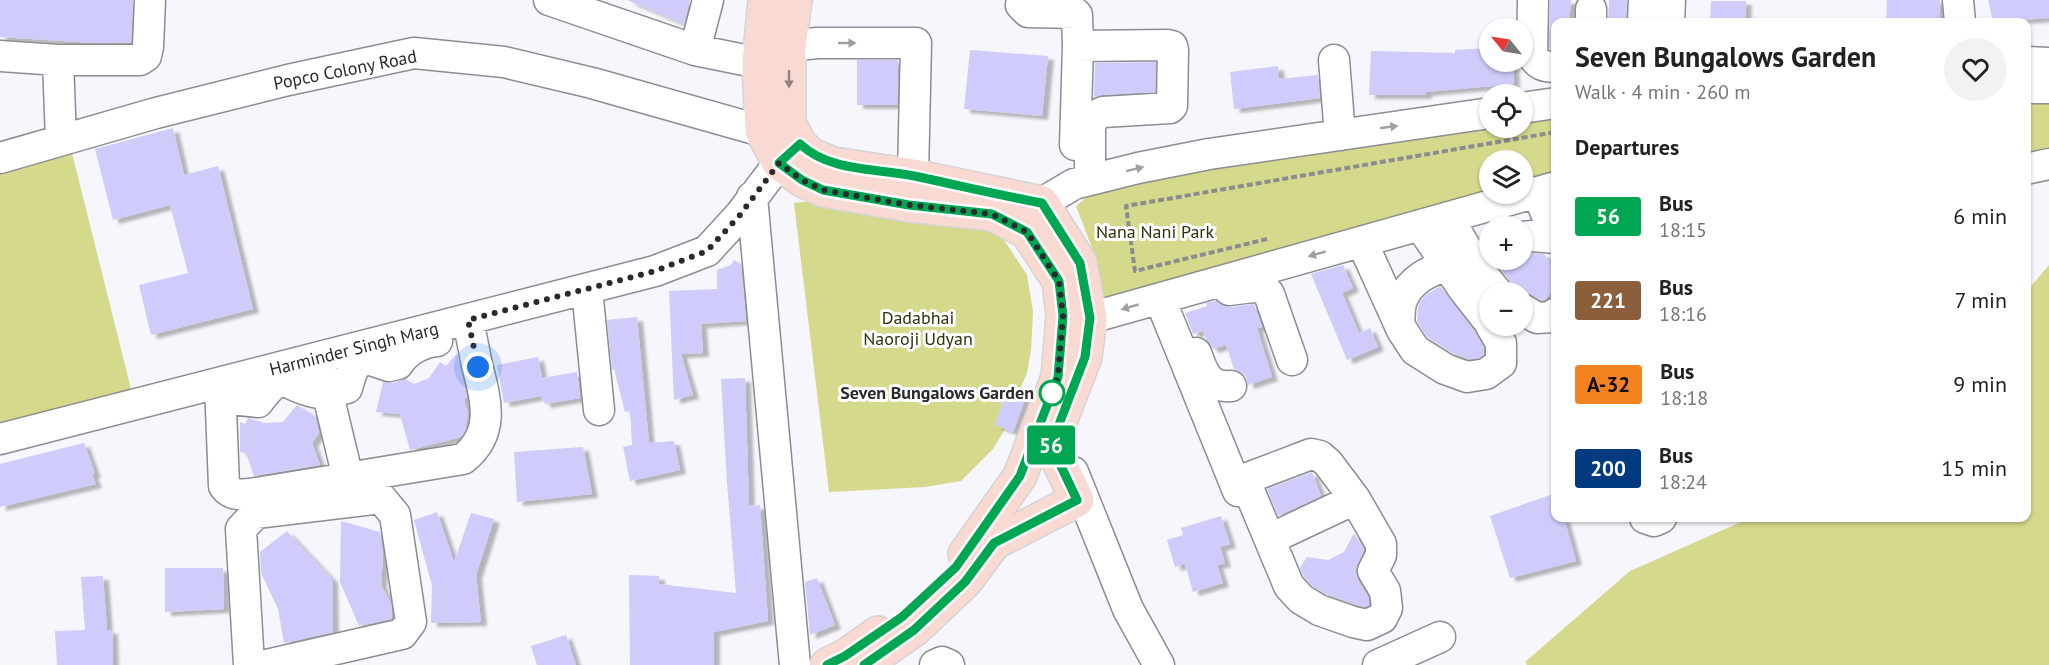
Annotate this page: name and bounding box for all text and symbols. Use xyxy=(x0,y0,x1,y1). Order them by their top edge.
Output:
north arrow xyxy=(1479,18,1533,72)
map controls xyxy=(1479,18,1533,336)
one-way arrow xyxy=(838,38,857,48)
text: Seven Bungalows Garden xyxy=(1575,38,1876,75)
button: heart xyxy=(1944,38,2007,101)
street label: Popco Colony Road xyxy=(271,44,419,95)
one-way arrow xyxy=(784,70,794,89)
text: Walk · 4 min · 260 m xyxy=(1575,79,1751,105)
button: locate xyxy=(1479,84,1533,138)
one-way arrow xyxy=(1380,123,1399,132)
text: Departures xyxy=(1575,133,1679,161)
button: layers xyxy=(1479,150,1533,204)
one-way arrow xyxy=(1126,163,1144,173)
text: Bus xyxy=(1659,189,1693,217)
text: 6 min xyxy=(1953,202,2007,230)
text: 56 xyxy=(1596,203,1620,230)
button: + xyxy=(1479,216,1533,270)
text: 18:15 xyxy=(1659,217,1707,243)
park label: Nana Nani Park xyxy=(1096,220,1214,243)
one-way arrow xyxy=(1308,250,1326,259)
text: Bus xyxy=(1659,273,1693,301)
button: − xyxy=(1479,282,1533,336)
text: 7 min xyxy=(1955,286,2007,314)
text: 221 xyxy=(1590,287,1626,314)
text: 18:16 xyxy=(1659,301,1707,327)
one-way arrow xyxy=(1120,303,1138,312)
park label: Dadabhai Naoroji Udyan xyxy=(863,306,973,350)
street label: Harminder Singh Marg xyxy=(267,316,441,381)
your location xyxy=(463,352,493,382)
text: Bus xyxy=(1660,357,1694,385)
text: 9 min xyxy=(1953,370,2007,398)
text: A-32 xyxy=(1587,371,1630,398)
marker: Seven Bungalows Garden xyxy=(1039,380,1065,406)
place label: Seven Bungalows Garden xyxy=(840,381,1034,404)
text: 18:18 xyxy=(1660,385,1708,411)
line badge: 56 xyxy=(1024,426,1078,464)
text: 56 xyxy=(1039,432,1063,459)
text: Bus xyxy=(1659,441,1693,469)
text: 15 min xyxy=(1941,454,2007,482)
text: 200 xyxy=(1590,455,1626,482)
text: 18:24 xyxy=(1659,469,1707,495)

